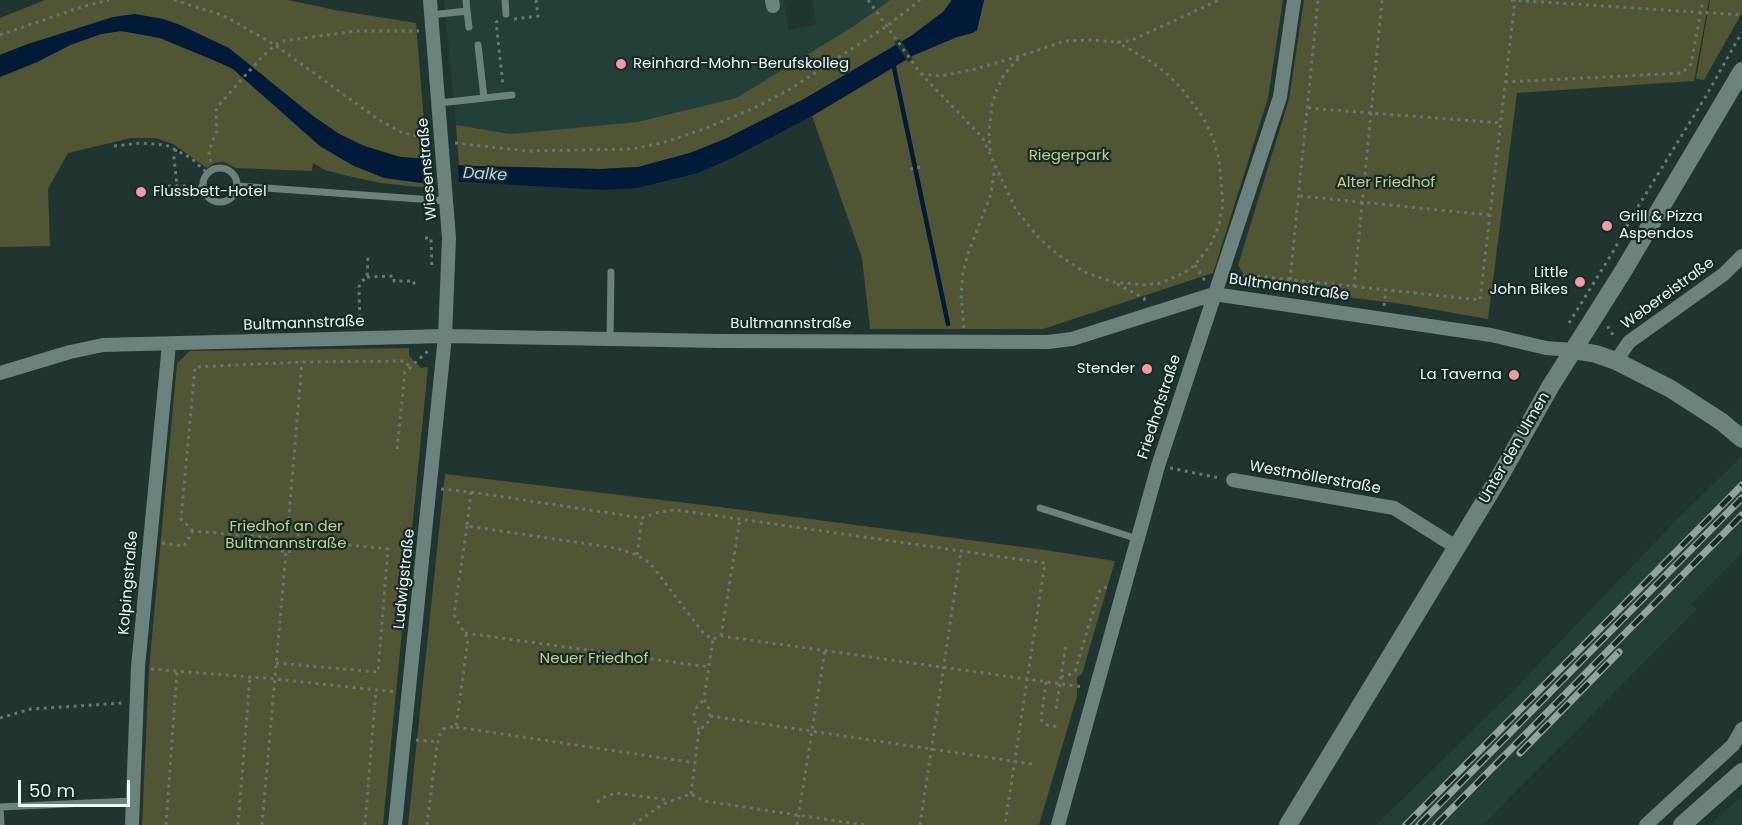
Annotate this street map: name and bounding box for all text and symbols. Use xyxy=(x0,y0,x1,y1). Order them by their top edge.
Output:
place label: Reinhard-Mohn-Berufskolleg xyxy=(633,55,849,73)
marker: Reinhard-Mohn-Berufskolleg xyxy=(614,57,628,71)
street label: Wiesenstraße xyxy=(415,117,441,221)
park label: Riegerpark xyxy=(1029,147,1109,165)
water label: Dalke xyxy=(462,164,508,186)
park label: Alter Friedhof xyxy=(1337,174,1435,192)
place label: Flussbett-Hotel xyxy=(153,183,267,201)
marker: Flussbett-Hotel xyxy=(134,185,148,199)
place label: Grill & Pizza Aspendos xyxy=(1619,208,1703,243)
marker: Grill & Pizza Aspendos xyxy=(1600,219,1614,233)
street label: Webereistraße xyxy=(1618,254,1718,334)
place label: Little John Bikes xyxy=(1490,264,1568,299)
street label: Bultmannstraße xyxy=(1228,271,1350,305)
marker: Little John Bikes xyxy=(1573,275,1587,289)
street label: Bultmannstraße xyxy=(243,313,365,335)
street label: Bultmannstraße xyxy=(730,315,852,333)
street label: Friedhofstraße xyxy=(1135,352,1185,462)
place label: Stender xyxy=(1077,360,1135,378)
marker: Stender xyxy=(1140,362,1154,376)
place label: La Taverna xyxy=(1420,366,1502,384)
marker: La Taverna xyxy=(1507,368,1521,382)
street label: Unter den Ulmen xyxy=(1476,389,1554,507)
street label: Westmöllerstraße xyxy=(1248,458,1382,498)
park label: Friedhof an der Bultmannstraße xyxy=(225,518,347,553)
street label: Ludwigstraße xyxy=(391,528,419,630)
street label: Kolpingstraße xyxy=(115,530,143,636)
park label: Neuer Friedhof xyxy=(540,650,648,668)
scale bar xyxy=(21,768,134,806)
text: 50 m xyxy=(29,778,75,803)

